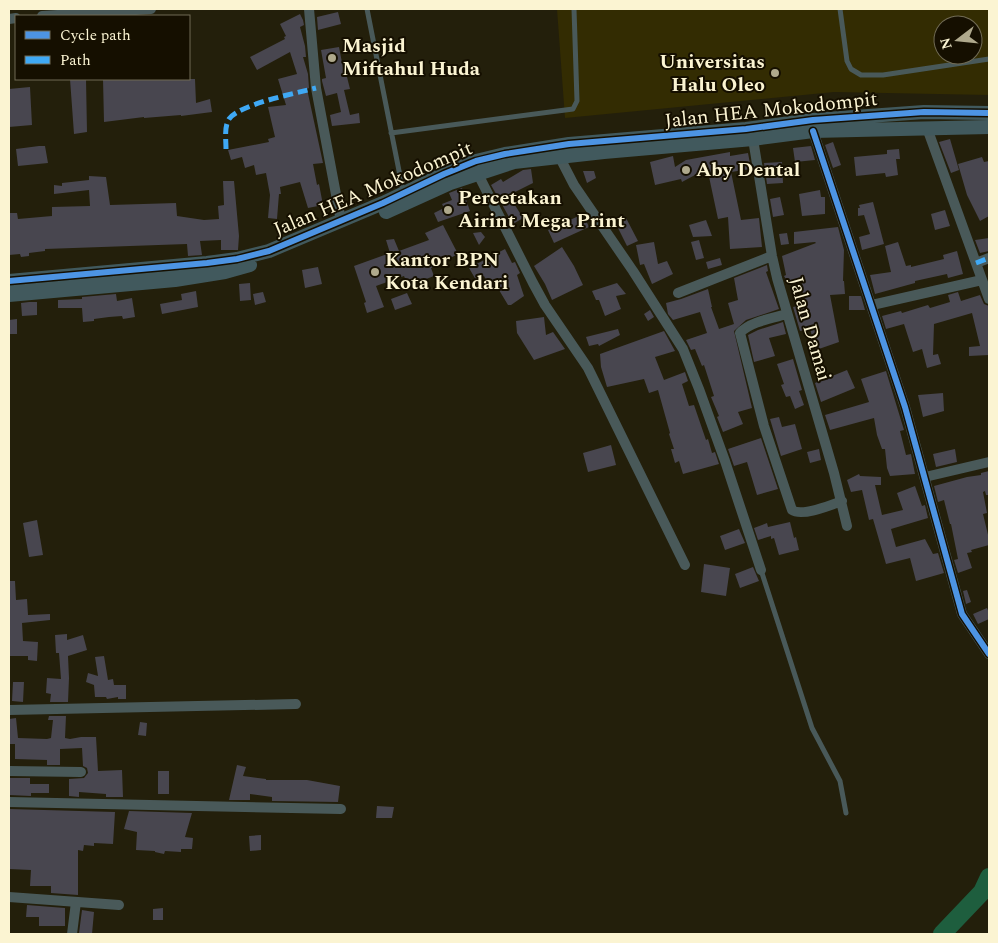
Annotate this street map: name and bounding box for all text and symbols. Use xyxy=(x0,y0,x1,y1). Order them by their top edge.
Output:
legend xyxy=(15,15,190,80)
north arrow xyxy=(933,15,983,65)
text: Cycle path xyxy=(60,24,131,47)
place label: Masjid Miftahul Huda xyxy=(342,31,481,84)
text: N xyxy=(934,35,958,52)
place label: Universitas Halu Oleo xyxy=(659,47,765,100)
text: Path xyxy=(60,49,91,72)
marker: Masjid Miftahul Huda xyxy=(326,52,338,64)
marker: Universitas Halu Oleo xyxy=(769,67,781,79)
street label: Jalan HEA Mokodompit xyxy=(663,84,879,136)
street label: Jalan HEA Mokodompit xyxy=(269,133,477,245)
place label: Aby Dental xyxy=(696,155,800,185)
marker: Aby Dental xyxy=(680,164,692,176)
place label: Percetakan Airint Mega Print xyxy=(458,183,625,236)
marker: Percetakan Airint Mega Print xyxy=(442,204,454,216)
place label: Kantor BPN Kota Kendari xyxy=(385,245,509,298)
marker: Kantor BPN Kota Kendari xyxy=(369,266,381,278)
street label: Jalan Damai xyxy=(781,273,839,385)

